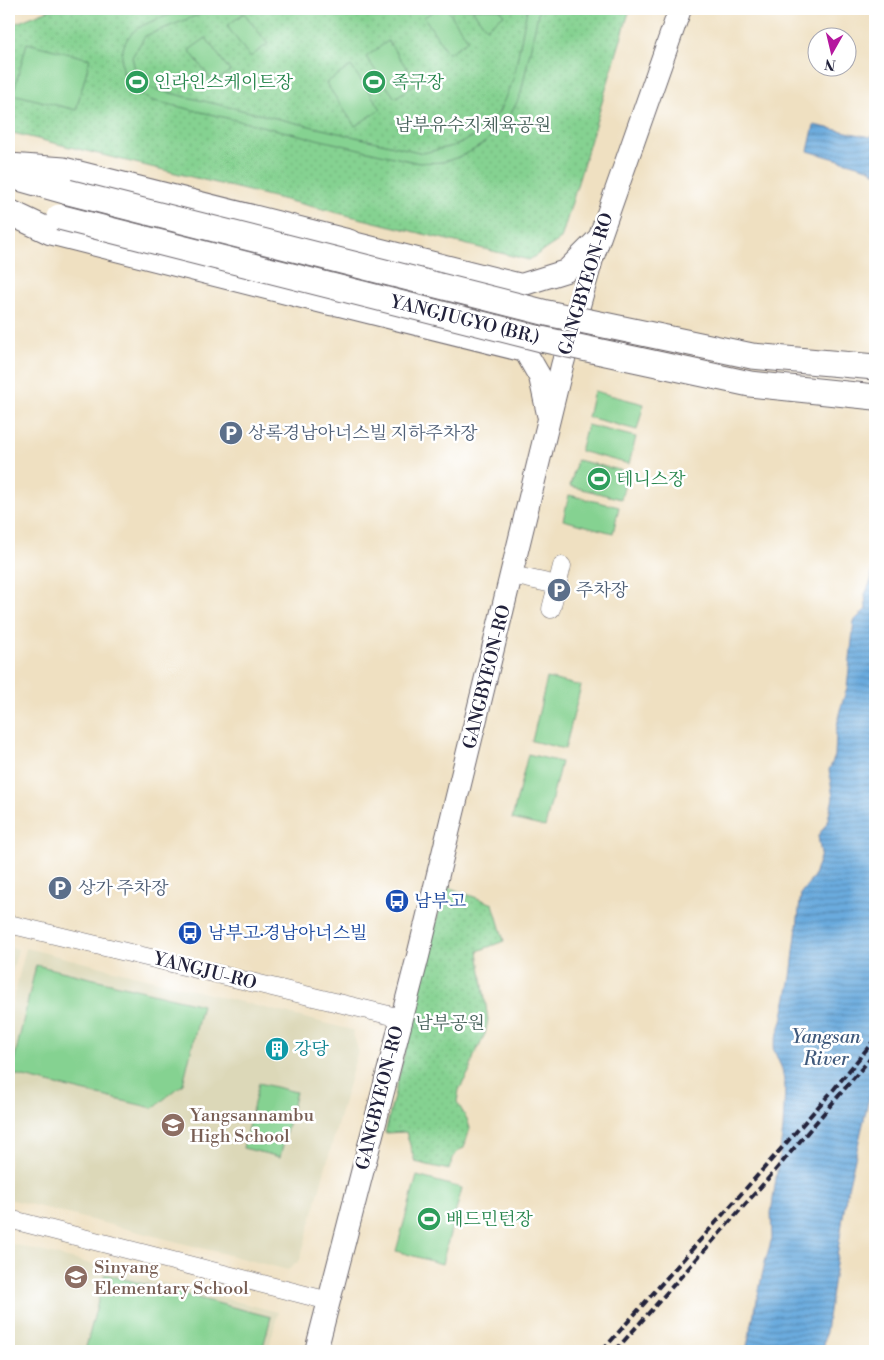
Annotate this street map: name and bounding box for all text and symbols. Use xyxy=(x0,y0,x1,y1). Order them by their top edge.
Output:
north arrow xyxy=(806,28,856,78)
text: N xyxy=(824,54,837,74)
sports icon: 인라인스케이트장 xyxy=(124,69,150,95)
sports icon: 족구장 xyxy=(361,69,387,95)
place label: 인라인스케이트장 xyxy=(154,71,294,94)
place label: 족구장 xyxy=(392,71,445,94)
park label: 남부유수지체육공원 xyxy=(395,114,551,137)
street label: GANGBYEON-RO xyxy=(553,210,619,358)
street label: YANGJUGYO (BR.) xyxy=(387,290,542,350)
parking icon: 상록경남아너스빌 지하주차장 xyxy=(218,420,244,446)
place label: 상록경남아너스빌 지하주차장 xyxy=(248,422,478,445)
sports icon: 테니스장 xyxy=(586,466,612,492)
place label: 테니스장 xyxy=(616,468,686,491)
parking icon: 주차장 xyxy=(546,577,572,603)
place label: 주차장 xyxy=(576,579,629,602)
street label: GANGBYEON-RO xyxy=(458,603,516,751)
parking icon: 상가 주차장 xyxy=(47,875,73,901)
place label: 상가 주차장 xyxy=(78,877,169,900)
bus stop icon: 남부고 xyxy=(384,888,410,914)
place label: 남부고 xyxy=(414,890,467,913)
bus stop icon: 남부고·경남아너스빌 xyxy=(177,920,203,946)
place label: 남부고·경남아너스빌 xyxy=(208,922,367,945)
street label: YANGJU-RO xyxy=(150,947,259,995)
park label: 남부공원 xyxy=(415,1012,485,1035)
street label: GANGBYEON-RO xyxy=(351,1024,409,1172)
water label: Yangsan River xyxy=(791,1025,861,1071)
building icon: 강당 xyxy=(264,1036,290,1062)
place label: 강당 xyxy=(294,1038,329,1061)
place label: Yangsannambu High School xyxy=(189,1104,315,1148)
school or university icon: Yangsannambu High School xyxy=(160,1112,186,1138)
sports icon: 배드민턴장 xyxy=(416,1206,442,1232)
place label: 배드민턴장 xyxy=(446,1208,534,1231)
place label: Sinyang Elementary School xyxy=(94,1256,249,1300)
school or university icon: Sinyang Elementary School xyxy=(63,1264,89,1290)

